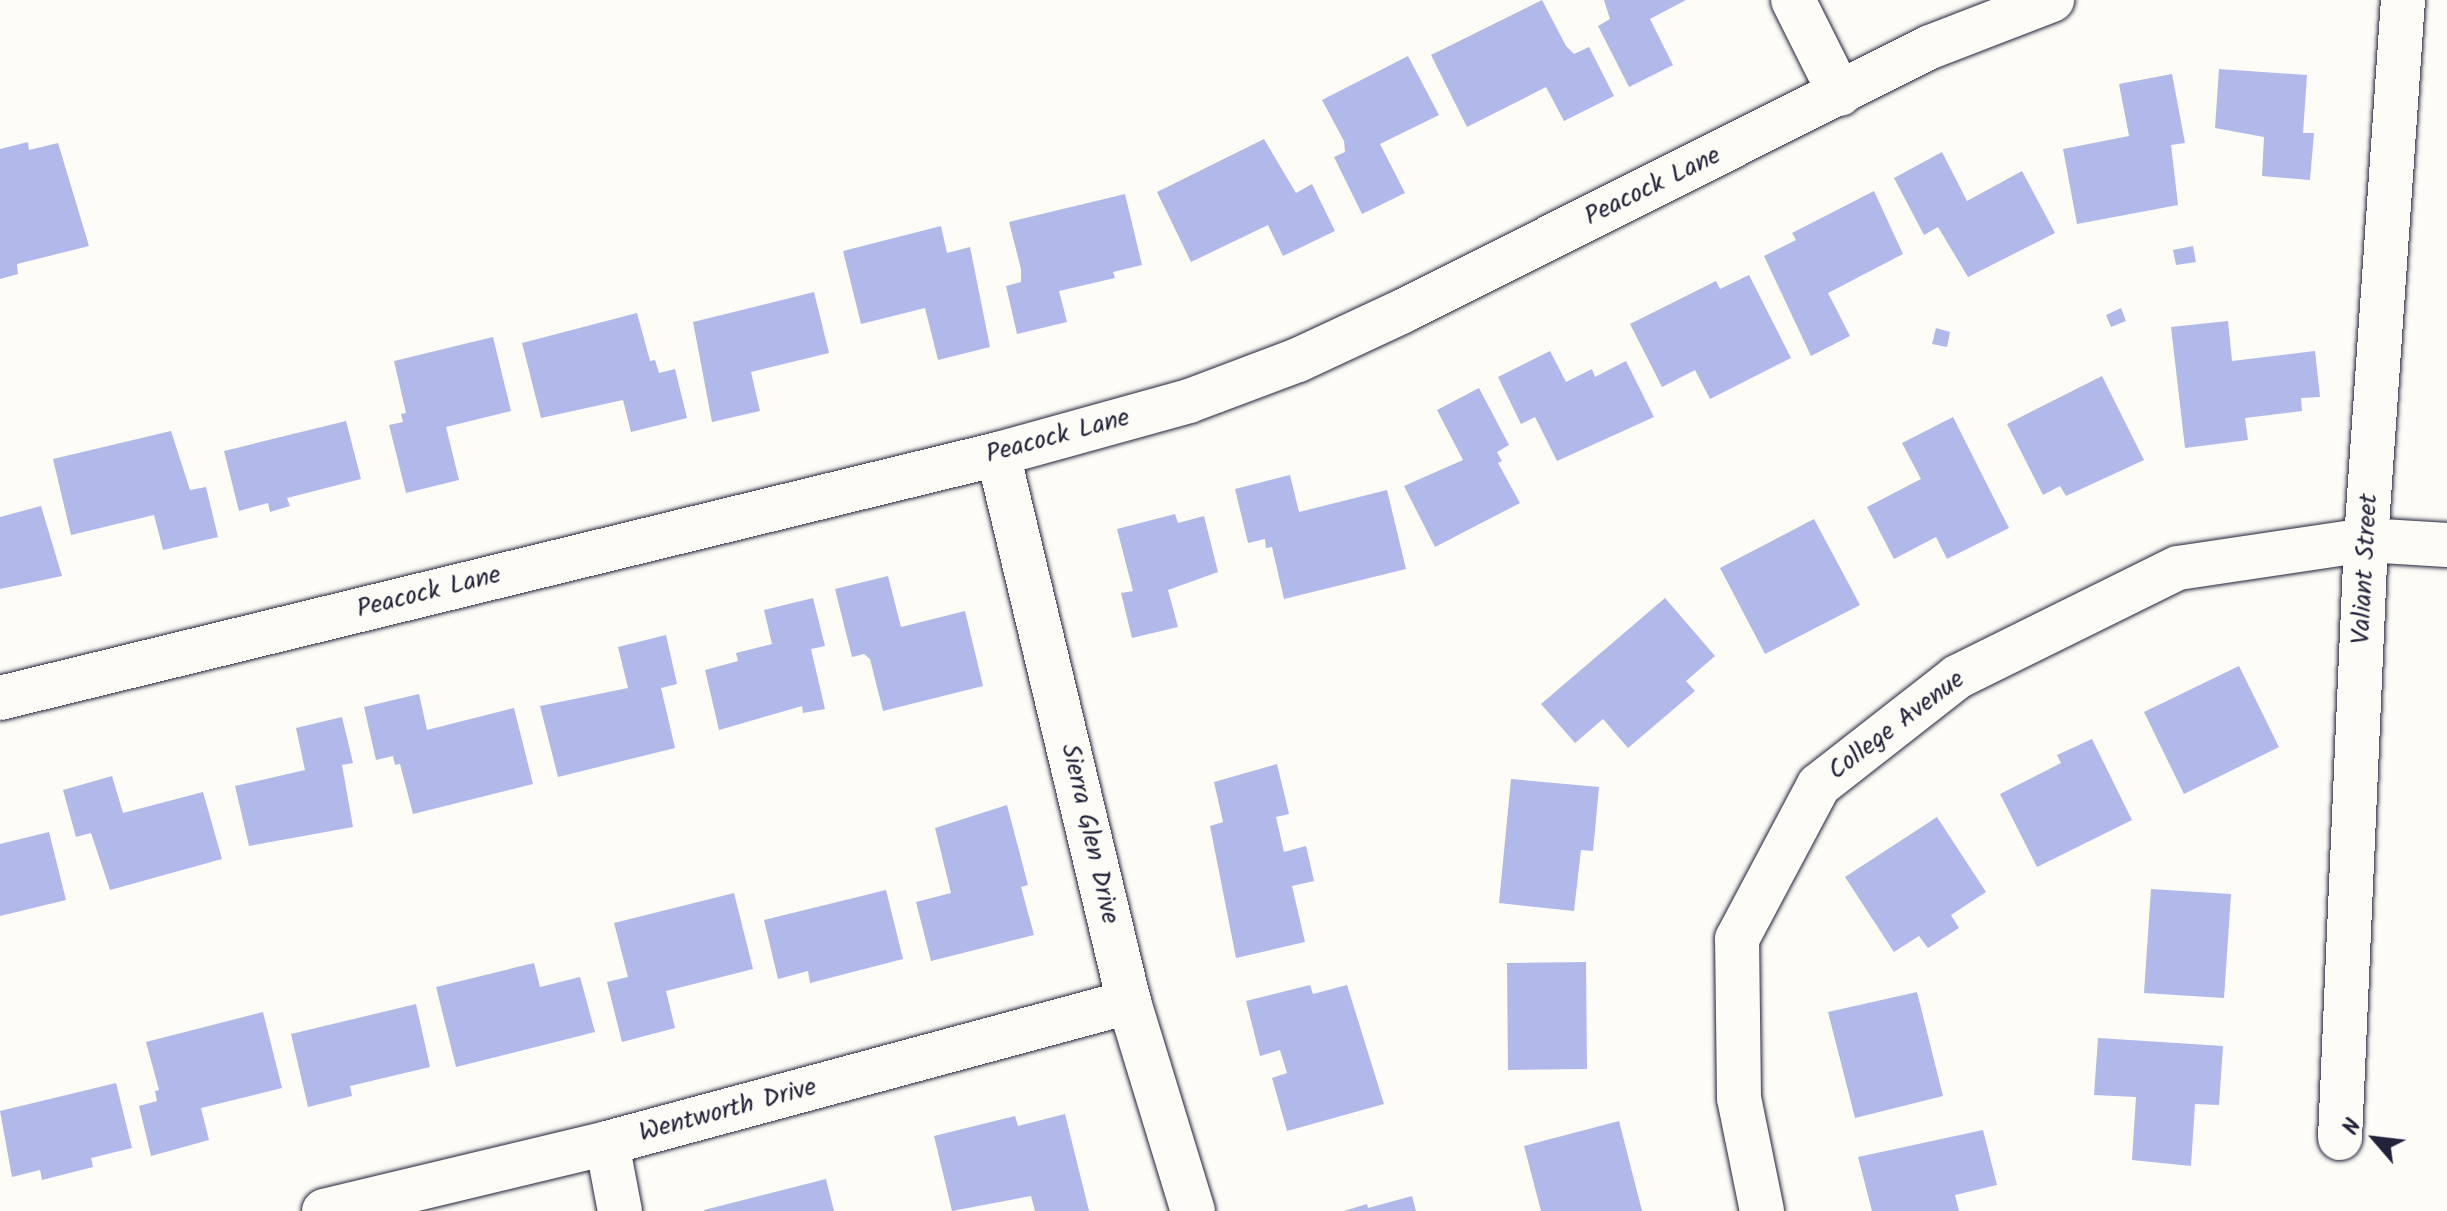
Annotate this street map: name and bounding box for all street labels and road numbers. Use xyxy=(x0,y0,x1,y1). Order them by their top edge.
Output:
street label: Peacock Lane xyxy=(1580,141,1726,233)
street label: Peacock Lane xyxy=(983,403,1133,471)
street label: Valiant Street xyxy=(2346,493,2386,645)
street label: Peacock Lane xyxy=(354,560,504,626)
street label: College Avenue xyxy=(1823,665,1971,787)
street label: Sierra Glen Drive xyxy=(1053,741,1125,927)
street label: Wentworth Drive xyxy=(636,1072,820,1150)

